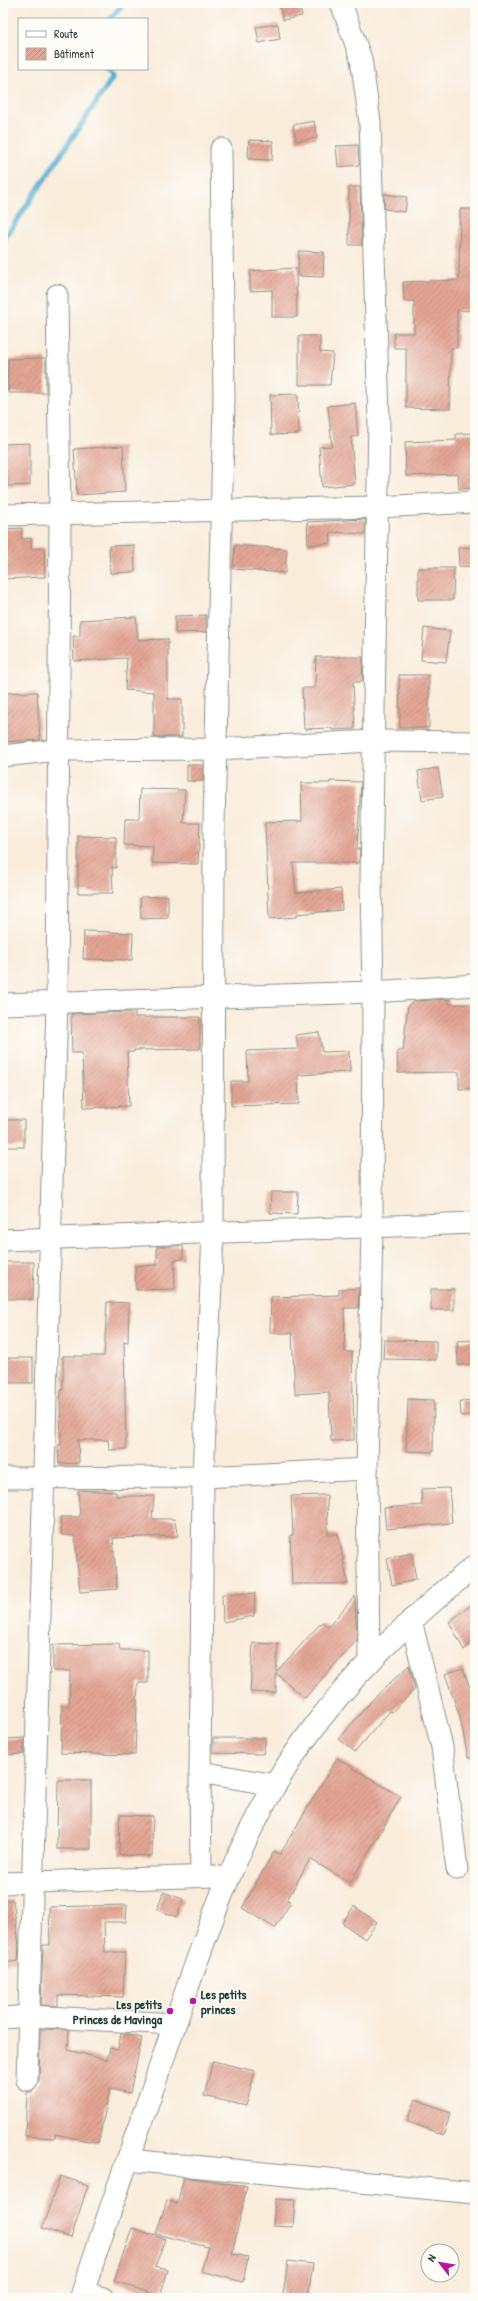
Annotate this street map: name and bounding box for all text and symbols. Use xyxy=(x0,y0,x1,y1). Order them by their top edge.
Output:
legend xyxy=(18,18,148,70)
text: Route xyxy=(54,25,78,42)
text: Bâtiment xyxy=(54,45,95,62)
place label: Les petits princes xyxy=(201,1985,247,2019)
place label: Les petits Princes de Mavinga xyxy=(73,1995,163,2029)
marker: Les petits princes xyxy=(188,1996,198,2006)
marker: Les petits Princes de Mavinga xyxy=(165,2006,175,2016)
north arrow xyxy=(420,2243,460,2283)
text: N xyxy=(424,2252,439,2264)

